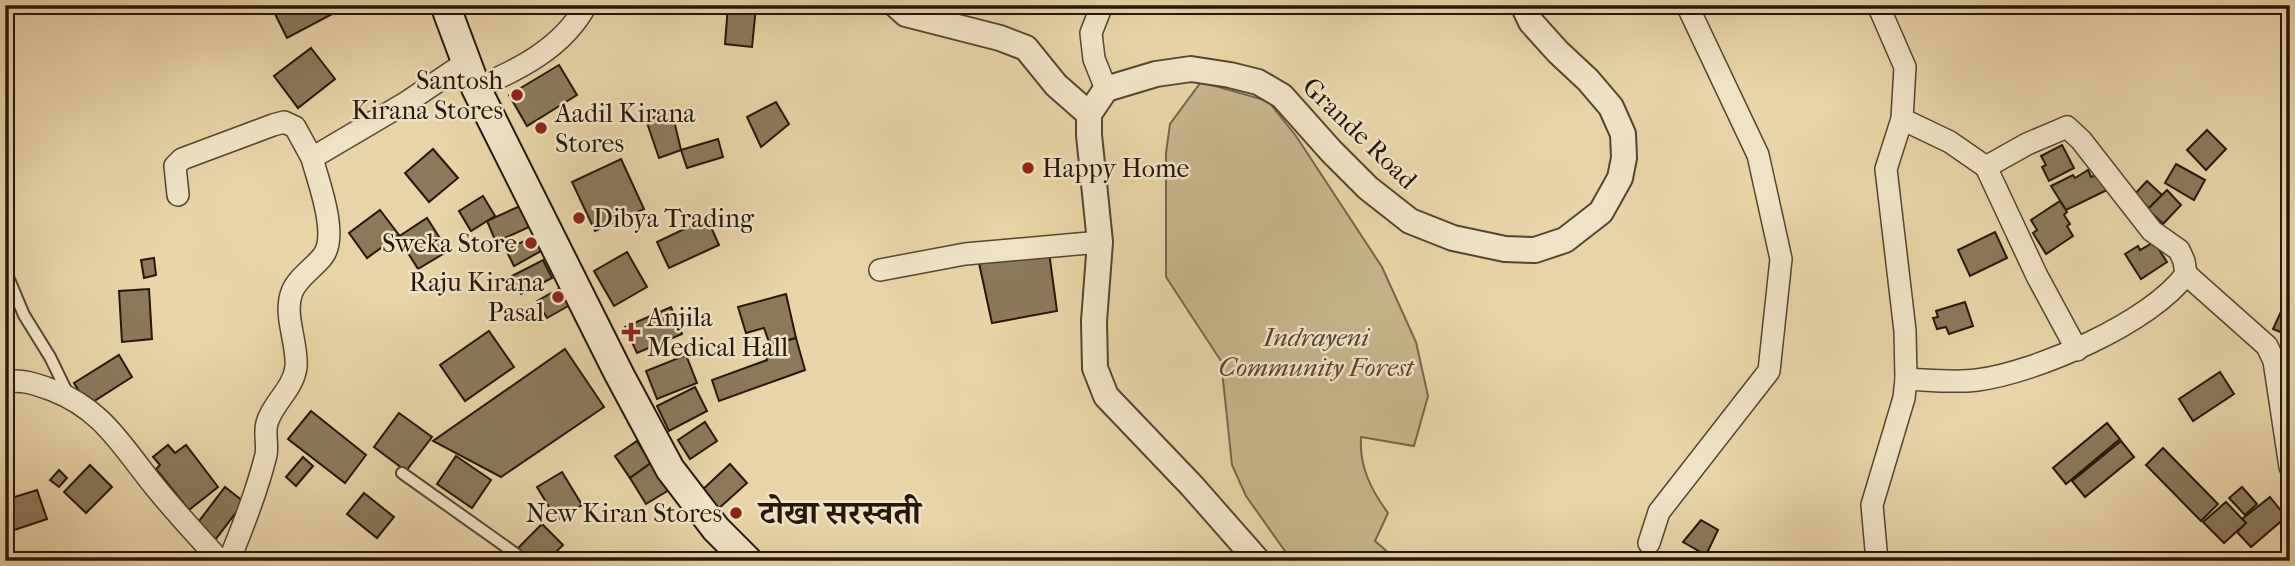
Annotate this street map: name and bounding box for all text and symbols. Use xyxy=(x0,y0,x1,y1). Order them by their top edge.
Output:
place label: Santosh Kirana Stores xyxy=(352,65,503,126)
street label: Grande Road xyxy=(1296,71,1424,196)
marker: Santosh Kirana Stores xyxy=(509,87,525,103)
place label: Aadil Kirana Stores xyxy=(554,98,696,159)
marker: Aadil Kirana Stores xyxy=(533,120,549,136)
place label: Happy Home xyxy=(1042,153,1189,184)
marker: Happy Home xyxy=(1020,160,1036,176)
place label: Dibya Trading xyxy=(593,203,755,234)
marker: Dibya Trading xyxy=(571,210,587,226)
place label: Sweka Store xyxy=(382,228,517,259)
marker: Sweka Store xyxy=(523,235,539,251)
place label: Raju Kirana Pasal xyxy=(409,267,545,328)
marker: Raju Kirana Pasal xyxy=(550,289,566,305)
place label: Anjila Medical Hall xyxy=(646,302,788,363)
marker: Anjila Medical Hall xyxy=(621,322,641,342)
park label: Indrayeni Community Forest xyxy=(1218,322,1416,383)
district label: टोखा सरस्वती xyxy=(757,494,923,533)
place label: New Kiran Stores xyxy=(526,498,722,529)
marker: New Kiran Stores xyxy=(728,505,744,521)

